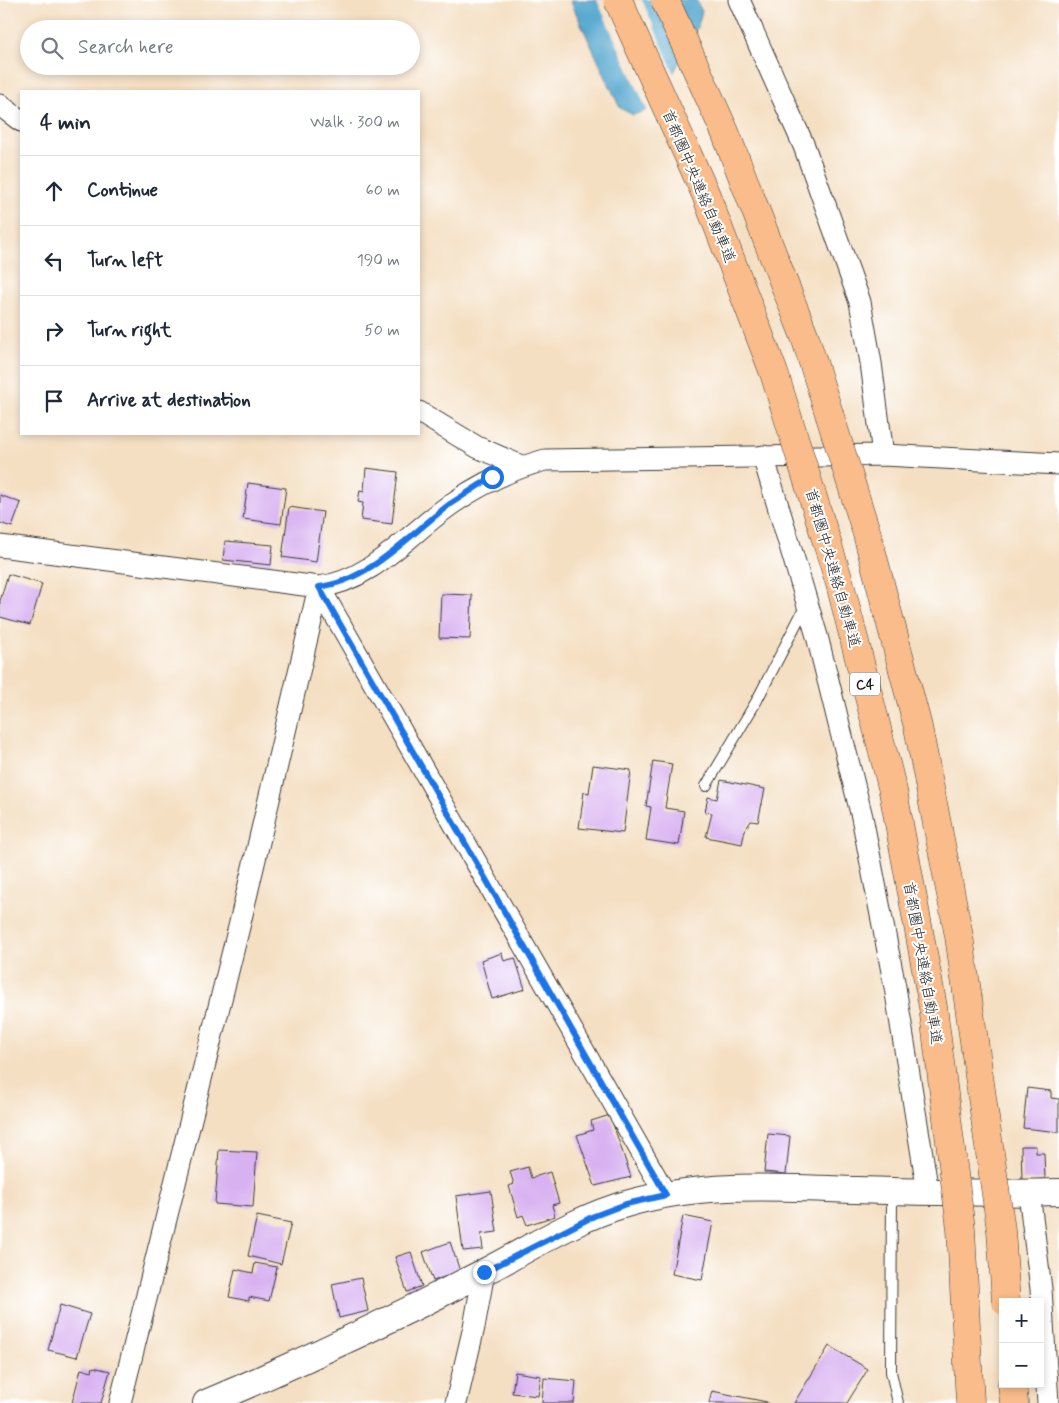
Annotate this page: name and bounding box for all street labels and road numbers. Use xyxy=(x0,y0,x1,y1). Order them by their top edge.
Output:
street label: 首都圏中央連絡自動車道 xyxy=(657,107,740,266)
street label: 首都圏中央連絡自動車道 xyxy=(800,486,864,650)
road number: C4 xyxy=(850,672,880,696)
street label: 首都圏中央連絡自動車道 xyxy=(898,880,946,1046)

